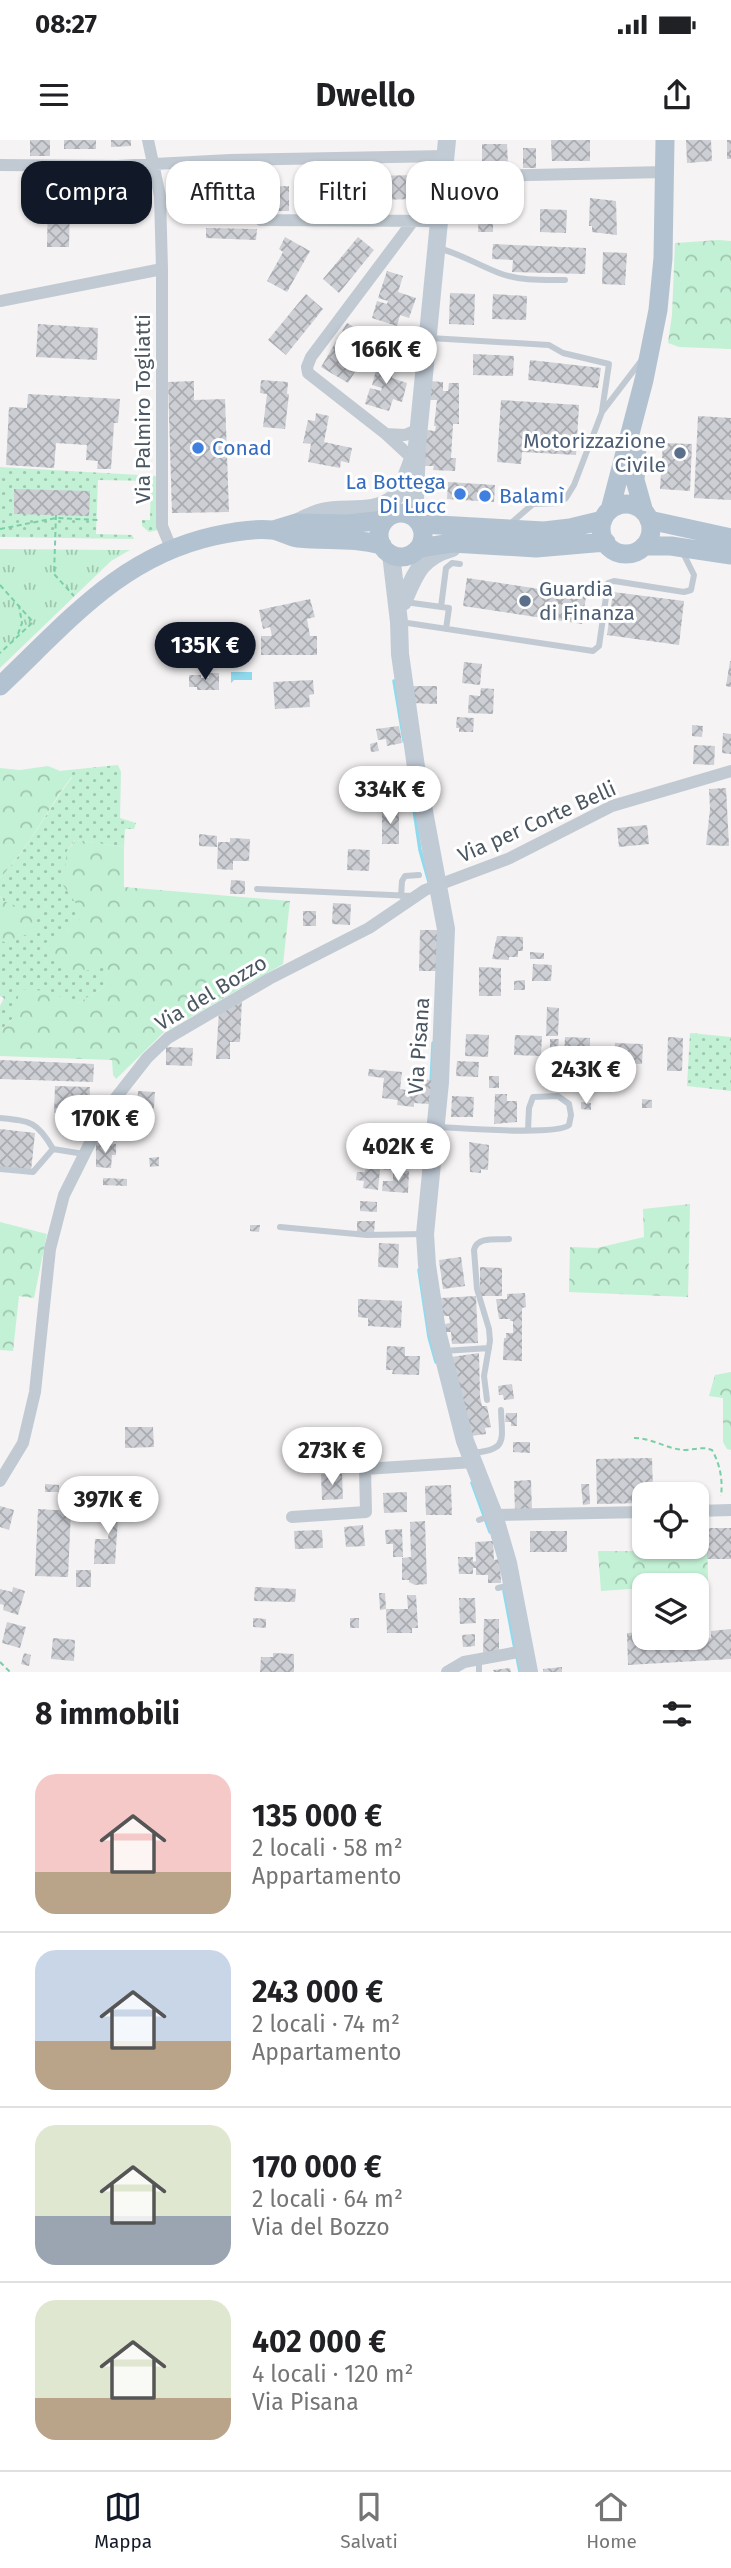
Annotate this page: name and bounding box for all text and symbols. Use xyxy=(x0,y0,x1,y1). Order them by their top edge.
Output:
text: 08:27 xyxy=(35,9,97,40)
icon: menu xyxy=(35,76,73,114)
text: Dwello xyxy=(315,76,416,114)
icon: share xyxy=(658,76,696,114)
chip: Compra xyxy=(21,161,152,224)
chip: Affitta xyxy=(166,161,280,224)
chip: Filtri xyxy=(294,161,392,224)
chip: Nuovo xyxy=(406,161,524,224)
street label: Via Palmiro Togliatti xyxy=(130,314,156,504)
pin: 166K € xyxy=(329,327,443,386)
text: 166K € xyxy=(351,335,421,363)
place label: Motorizzazione Civile xyxy=(523,428,666,478)
place label: Conad xyxy=(212,435,272,461)
marker: Conad xyxy=(190,440,206,456)
marker: Motorizzazione Civile xyxy=(672,445,688,461)
place label: La Bottega Di Lucc xyxy=(345,469,446,519)
place label: Balamì xyxy=(499,483,564,509)
marker: La Bottega Di Lucc xyxy=(452,486,468,502)
marker: Balamì xyxy=(477,488,493,504)
place label: Guardia di Finanza xyxy=(539,576,635,626)
marker: Guardia di Finanza xyxy=(517,593,533,609)
pin: 135K € xyxy=(148,622,262,682)
text: 135K € xyxy=(171,631,239,659)
pin: 334K € xyxy=(333,766,447,826)
text: 334K € xyxy=(355,775,425,803)
street label: Via per Corte Belli xyxy=(454,775,620,869)
street label: Via del Bozzo xyxy=(150,949,272,1037)
street label: Via Pisana xyxy=(403,996,435,1096)
pin: 243K € xyxy=(529,1046,643,1106)
text: 243K € xyxy=(551,1055,621,1083)
pin: 170K € xyxy=(48,1096,162,1155)
text: 170K € xyxy=(71,1104,139,1132)
pin: 402K € xyxy=(341,1124,455,1183)
text: 402K € xyxy=(362,1132,434,1160)
pin: 273K € xyxy=(275,1428,389,1487)
text: 273K € xyxy=(298,1436,366,1464)
pin: 397K € xyxy=(51,1476,165,1536)
map controls xyxy=(632,1482,709,1650)
button: locate xyxy=(632,1482,709,1559)
text: 397K € xyxy=(74,1485,142,1513)
button: layers xyxy=(632,1573,709,1650)
icon: filters xyxy=(658,1695,696,1733)
text: 8 immobili xyxy=(35,1696,180,1732)
text: 135 000 € xyxy=(252,1798,382,1834)
icon: home xyxy=(91,1802,175,1886)
text: 2 locali · 58 m² xyxy=(252,1834,403,1862)
text: Appartamento xyxy=(252,1862,401,1890)
text: 243 000 € xyxy=(252,1974,383,2010)
icon: home xyxy=(91,1978,175,2062)
text: 2 locali · 74 m² xyxy=(252,2010,400,2038)
text: Appartamento xyxy=(252,2038,401,2066)
text: 170 000 € xyxy=(252,2149,382,2185)
icon: home xyxy=(91,2153,175,2237)
text: 2 locali · 64 m² xyxy=(252,2185,403,2213)
text: Via del Bozzo xyxy=(252,2213,390,2241)
text: 402 000 € xyxy=(252,2324,386,2360)
icon: home xyxy=(91,2328,175,2412)
text: 4 locali · 120 m² xyxy=(252,2360,413,2388)
text: Via Pisana xyxy=(252,2388,359,2416)
tab: Mappa xyxy=(94,2488,152,2553)
tab: Salvati xyxy=(340,2488,398,2553)
tab: Home xyxy=(586,2488,637,2553)

